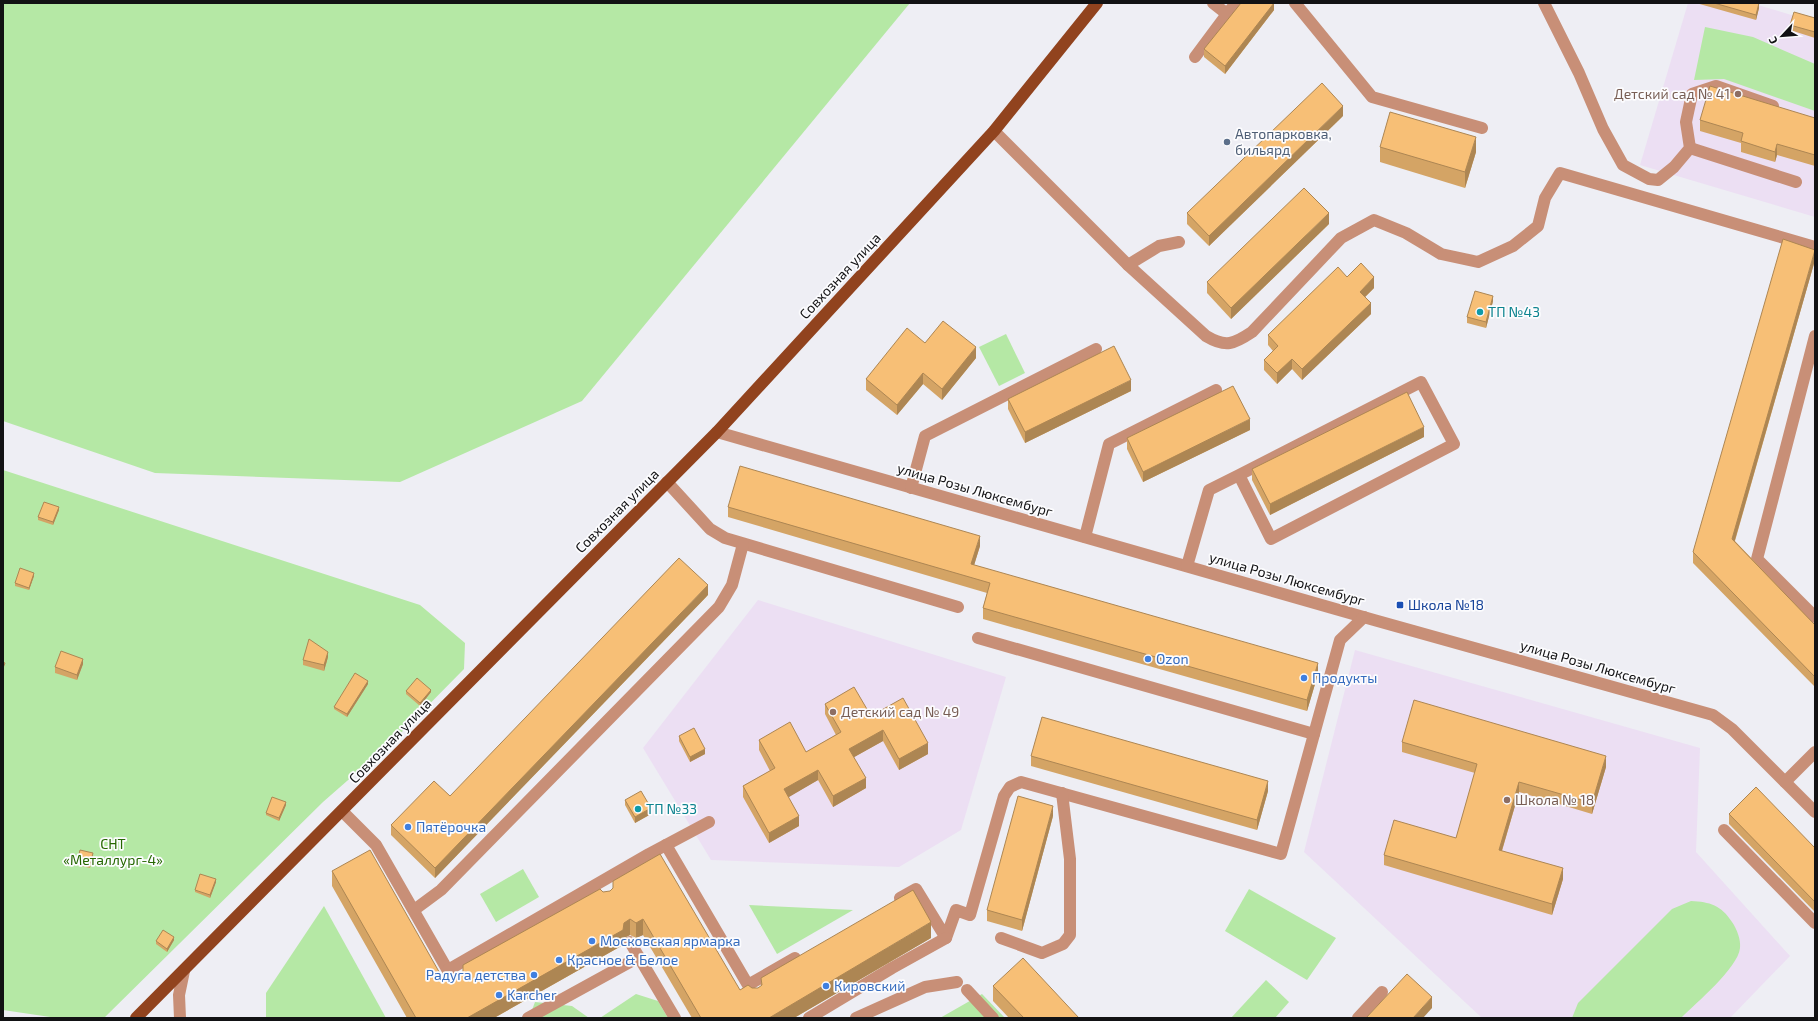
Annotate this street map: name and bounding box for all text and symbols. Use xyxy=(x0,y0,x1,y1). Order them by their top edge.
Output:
north arrow xyxy=(1762,16,1802,56)
text: С xyxy=(1765,34,1780,46)
place label: Детский сад № 41 xyxy=(1614,85,1730,102)
marker: Детский сад № 41 xyxy=(1733,89,1743,99)
place label: Автопарковка, бильярд xyxy=(1235,125,1332,158)
marker: Автопарковка, бильярд xyxy=(1222,137,1232,147)
street label: Совхозная улица xyxy=(795,229,884,322)
place label: ТП №43 xyxy=(1488,303,1540,320)
marker: ТП №43 xyxy=(1475,307,1485,317)
street label: улица Розы Люксембург xyxy=(895,459,1055,520)
street label: Совхозная улица xyxy=(571,465,662,556)
street label: улица Розы Люксембург xyxy=(1207,548,1367,609)
place label: Школа №18 xyxy=(1408,596,1484,613)
marker: Школа №18 xyxy=(1395,600,1405,610)
street label: улица Розы Люксембург xyxy=(1518,636,1678,697)
place label: Ozon xyxy=(1156,650,1189,667)
marker: Ozon xyxy=(1143,654,1153,664)
place label: Продукты xyxy=(1312,669,1377,686)
marker: Продукты xyxy=(1299,673,1309,683)
street label: Совхозная улица xyxy=(345,695,434,787)
place label: Детский сад № 49 xyxy=(841,703,959,720)
marker: Детский сад № 49 xyxy=(828,707,838,717)
place label: Школа № 18 xyxy=(1515,791,1594,808)
marker: Школа № 18 xyxy=(1502,795,1512,805)
place label: ТП №33 xyxy=(646,800,697,817)
marker: ТП №33 xyxy=(633,804,643,814)
place label: Пятёрочка xyxy=(416,818,486,835)
marker: Пятёрочка xyxy=(403,822,413,832)
park label: СНТ «Металлург-4» xyxy=(63,835,163,868)
place label: Московская ярмарка xyxy=(600,932,741,949)
marker: Московская ярмарка xyxy=(587,936,597,946)
place label: Красное & Белое xyxy=(567,951,678,968)
marker: Красное & Белое xyxy=(554,955,564,965)
place label: Радуга детства xyxy=(426,966,526,983)
marker: Радуга детства xyxy=(529,970,539,980)
place label: Кировский xyxy=(834,977,905,994)
marker: Кировский xyxy=(821,981,831,991)
place label: Karcher xyxy=(507,986,557,1003)
marker: Karcher xyxy=(494,990,504,1000)

